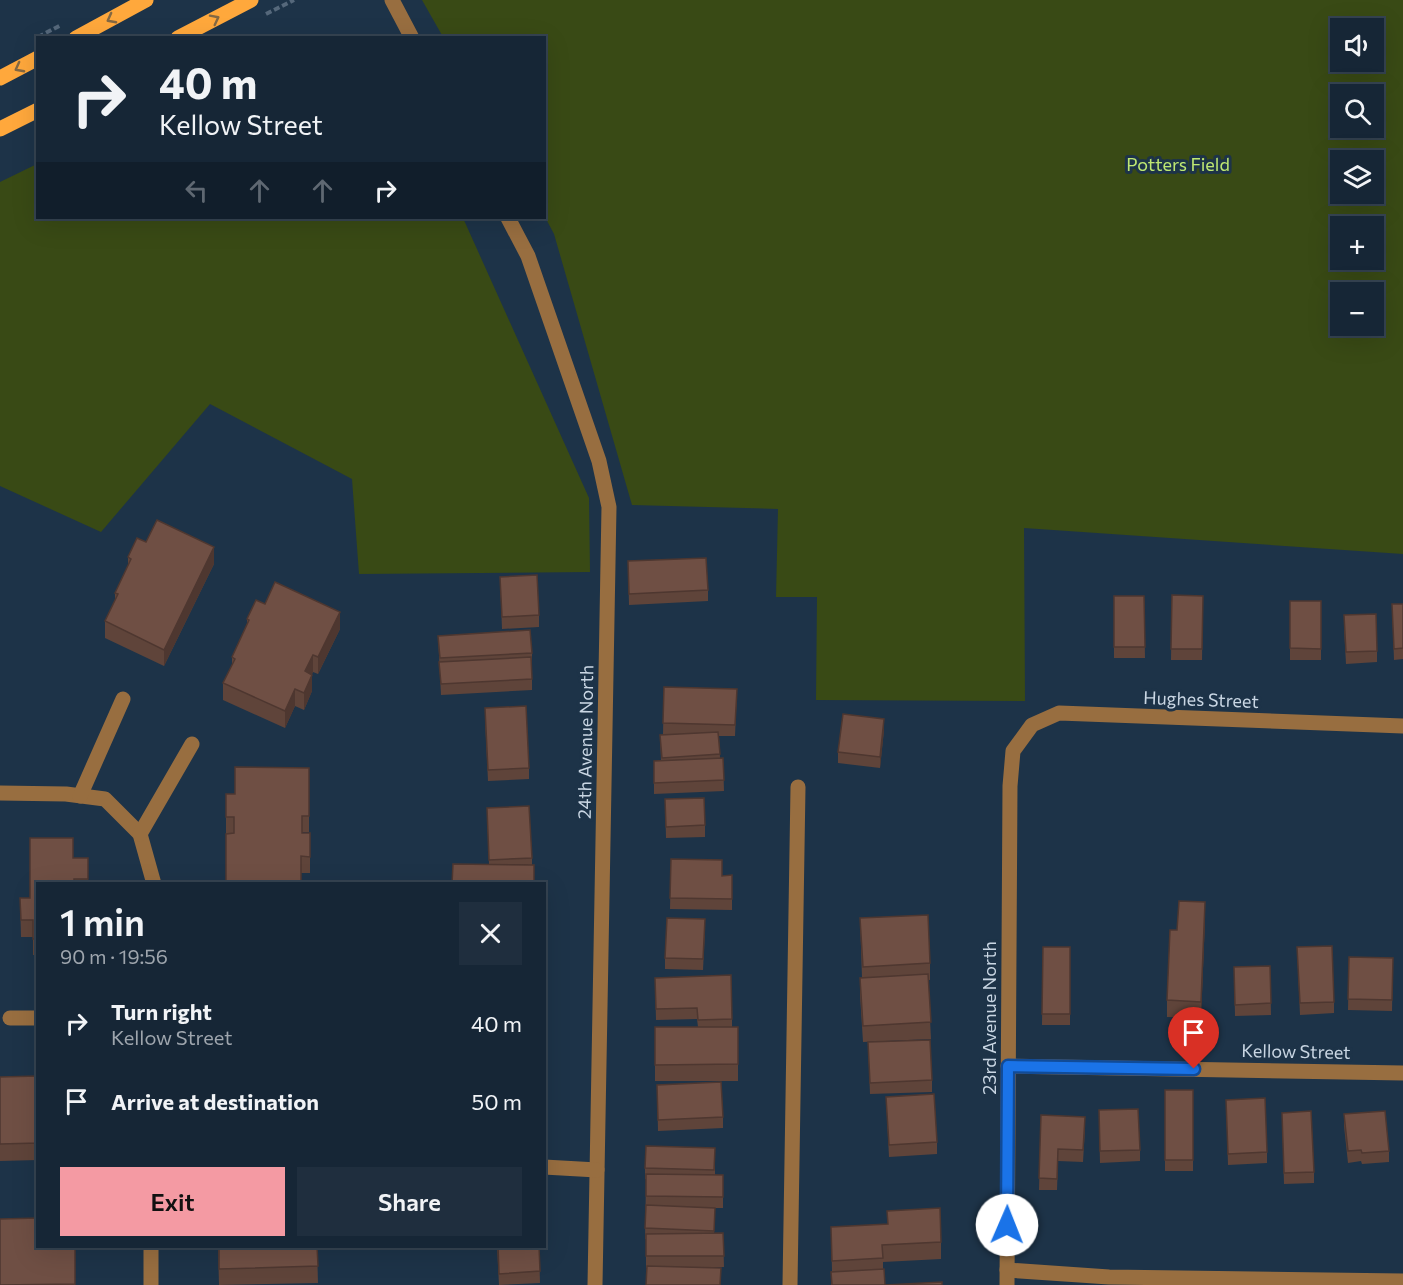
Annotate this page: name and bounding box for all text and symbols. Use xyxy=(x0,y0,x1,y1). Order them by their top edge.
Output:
one-way arrow xyxy=(107,12,117,23)
one-way arrow xyxy=(208,15,219,26)
map controls xyxy=(1330,18,1384,336)
button: sound xyxy=(1330,18,1384,72)
text: 40 m xyxy=(159,56,257,108)
icon: right xyxy=(60,60,138,138)
one-way arrow xyxy=(14,61,25,72)
button: search xyxy=(1330,84,1384,138)
text: Kellow Street xyxy=(159,108,323,141)
button: layers xyxy=(1330,150,1384,204)
park label: Potters Field xyxy=(1126,153,1230,175)
icon: left xyxy=(180,174,213,207)
icon: ahead xyxy=(243,174,276,207)
icon: ahead xyxy=(306,174,339,207)
icon: right xyxy=(369,174,402,207)
button: + xyxy=(1330,216,1384,270)
button: − xyxy=(1330,282,1384,336)
street label: 24th Avenue North xyxy=(573,665,597,819)
street label: Hughes Street xyxy=(1143,686,1259,712)
text: 1 min xyxy=(60,899,145,943)
button: close xyxy=(459,902,522,965)
street label: 23rd Avenue North xyxy=(978,941,1000,1095)
text: 90 m · 19:56 xyxy=(60,944,168,968)
text: Turn right xyxy=(111,998,212,1025)
icon: right xyxy=(60,1007,93,1040)
pin xyxy=(1168,1007,1219,1069)
text: 40 m xyxy=(471,1010,522,1037)
icon: arrive xyxy=(1177,1016,1210,1049)
text: Kellow Street xyxy=(111,1025,232,1049)
street label: Kellow Street xyxy=(1241,1039,1351,1063)
icon: arrive xyxy=(60,1085,93,1118)
text: Arrive at destination xyxy=(111,1088,319,1115)
text: 50 m xyxy=(472,1088,522,1115)
button: Exit xyxy=(60,1167,285,1236)
button: Share xyxy=(297,1167,522,1236)
position arrow xyxy=(975,1193,1039,1257)

